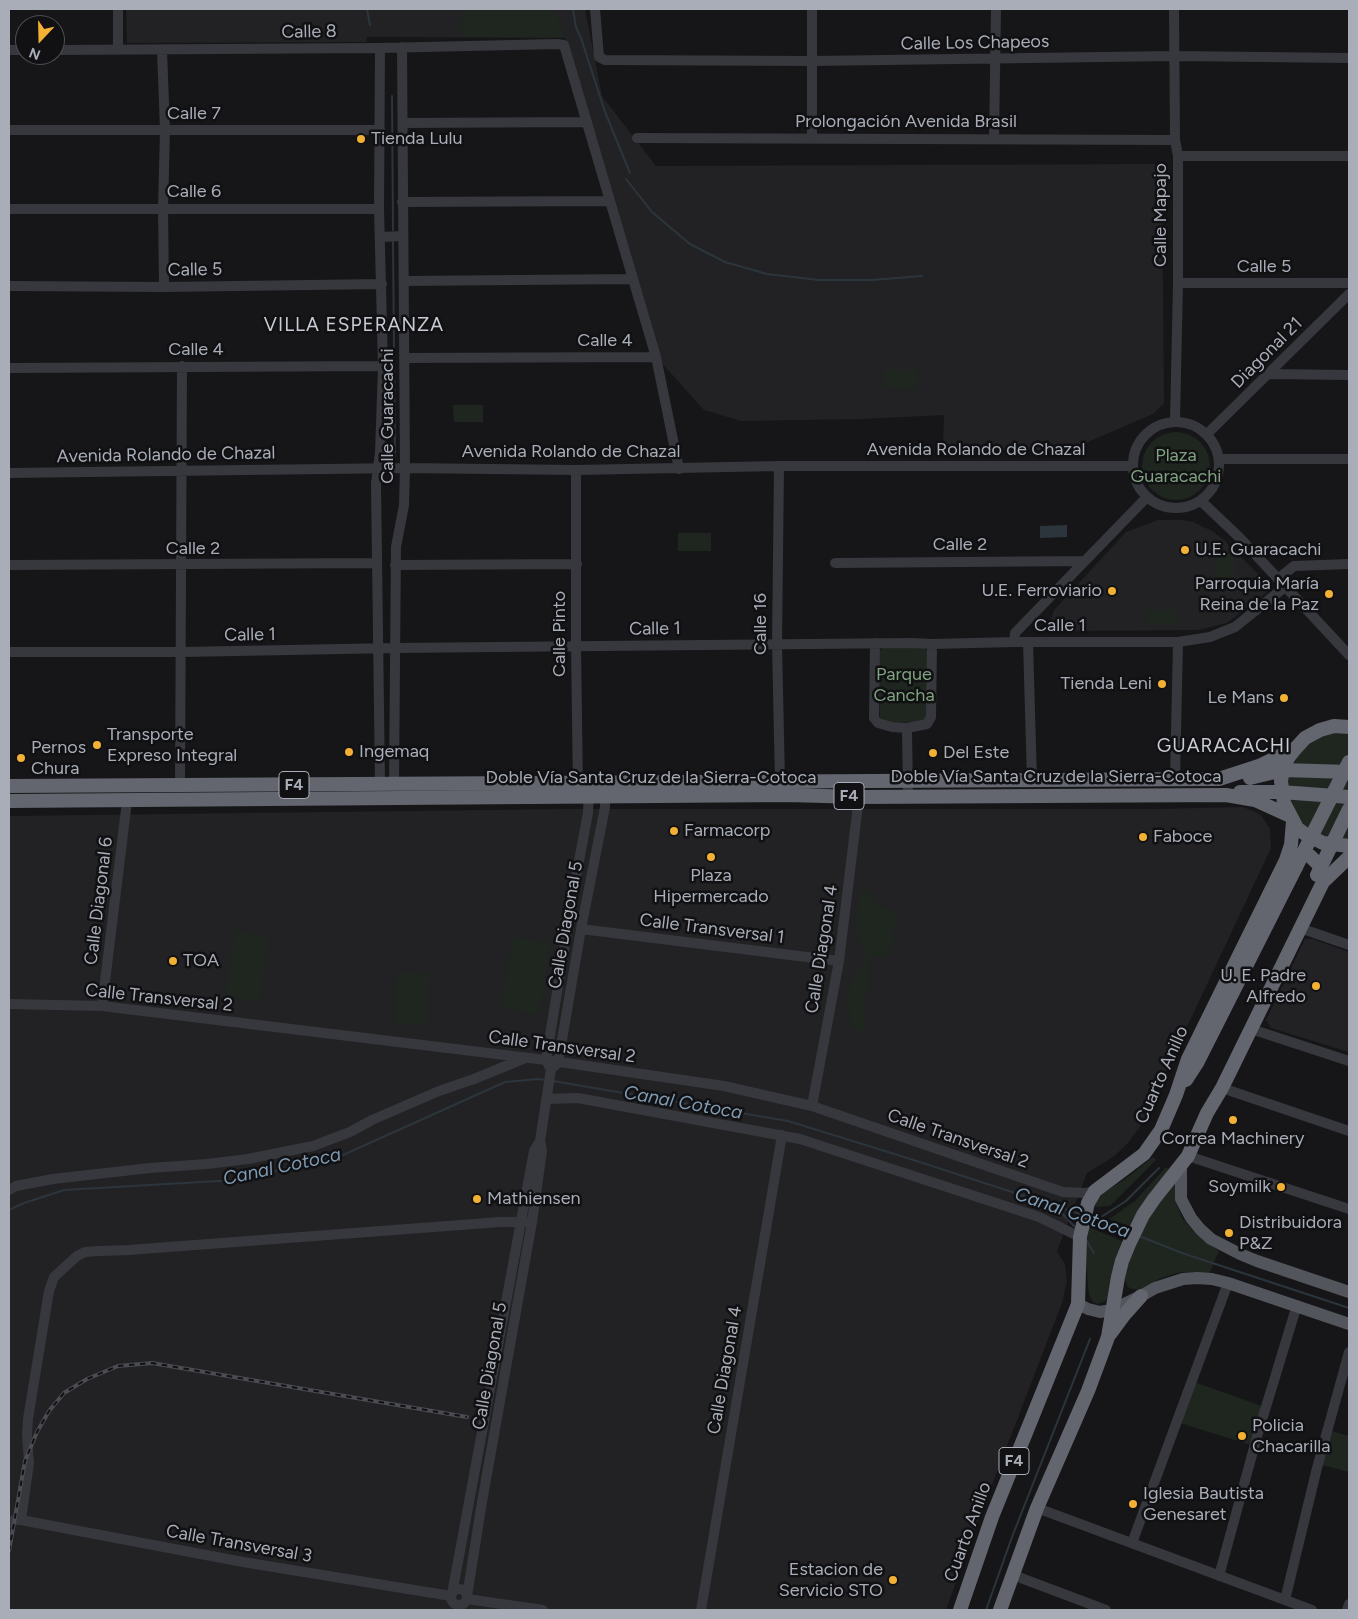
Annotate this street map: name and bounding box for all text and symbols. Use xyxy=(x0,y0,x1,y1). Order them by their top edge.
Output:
north arrow xyxy=(15,15,65,65)
street label: Calle 8 xyxy=(281,21,337,43)
street label: Calle Los Chapeos xyxy=(901,31,1049,55)
text: N xyxy=(27,44,43,63)
street label: Calle 7 xyxy=(167,103,221,125)
street label: Prolongación Avenida Brasil xyxy=(795,111,1017,133)
place label: Tienda Lulu xyxy=(371,128,463,150)
marker: Tienda Lulu xyxy=(355,133,367,145)
street label: Calle Mapajo xyxy=(1150,163,1172,267)
street label: Calle 6 xyxy=(167,181,221,203)
street label: Calle 5 xyxy=(1237,256,1291,278)
street label: Calle 5 xyxy=(167,259,223,281)
street label: Diagonal 21 xyxy=(1227,313,1307,393)
district label: VILLA ESPERANZA xyxy=(262,314,446,336)
street label: Calle 4 xyxy=(577,330,633,352)
street label: Calle 4 xyxy=(168,339,224,361)
street label: Calle Guaracachi xyxy=(377,348,399,484)
street label: Avenida Rolando de Chazal xyxy=(867,439,1085,461)
street label: Avenida Rolando de Chazal xyxy=(462,441,680,463)
street label: Avenida Rolando de Chazal xyxy=(56,442,276,468)
park label: Plaza Guaracachi xyxy=(1130,445,1222,488)
street label: Calle 2 xyxy=(933,534,987,556)
street label: Calle 2 xyxy=(166,538,220,560)
place label: U.E. Guaracachi xyxy=(1195,539,1321,561)
marker: U.E. Guaracachi xyxy=(1179,544,1191,556)
place label: Parroquia María Reina de la Paz xyxy=(1195,573,1319,616)
place label: U.E. Ferroviario xyxy=(981,580,1102,602)
marker: U.E. Ferroviario xyxy=(1106,585,1118,597)
marker: Parroquia María Reina de la Paz xyxy=(1323,588,1335,600)
street label: Calle Pinto xyxy=(549,591,571,677)
street label: Calle 16 xyxy=(750,593,772,655)
street label: Calle 1 xyxy=(1034,615,1086,637)
street label: Calle 1 xyxy=(629,618,681,640)
street label: Calle 1 xyxy=(224,624,276,646)
park label: Parque Cancha xyxy=(873,664,935,706)
place label: Tienda Leni xyxy=(1060,673,1152,695)
marker: Tienda Leni xyxy=(1156,678,1168,690)
place label: Le Mans xyxy=(1208,687,1274,709)
marker: Le Mans xyxy=(1278,692,1290,704)
place label: Transporte Expreso Integral xyxy=(107,724,237,766)
district label: GUARACACHI xyxy=(1156,735,1292,757)
place label: Pernos Chura xyxy=(31,737,86,780)
marker: Transporte Expreso Integral xyxy=(91,739,103,751)
place label: Ingemaq xyxy=(359,741,429,763)
place label: Del Este xyxy=(943,742,1009,764)
marker: Ingemaq xyxy=(343,746,355,758)
marker: Del Este xyxy=(927,747,939,759)
marker: Pernos Chura xyxy=(15,752,27,764)
street label: Doble Vía Santa Cruz de la Sierra-Cotoca xyxy=(891,766,1221,788)
street label: Doble Vía Santa Cruz de la Sierra-Cotoca xyxy=(486,767,816,789)
road number: F4 xyxy=(279,772,309,798)
road number: F4 xyxy=(834,782,864,809)
place label: Farmacorp xyxy=(684,820,770,842)
marker: Farmacorp xyxy=(668,825,680,837)
place label: Faboce xyxy=(1153,826,1212,848)
marker: Faboce xyxy=(1137,831,1149,843)
street label: Calle Diagonal 6 xyxy=(80,836,118,966)
marker: Plaza Hipermercado xyxy=(705,851,717,863)
street label: Calle Diagonal 5 xyxy=(544,860,588,990)
place label: Plaza Hipermercado xyxy=(653,865,769,908)
street label: Calle Diagonal 4 xyxy=(801,883,843,1015)
street label: Calle Transversal 1 xyxy=(638,909,786,949)
place label: TOA xyxy=(183,950,219,972)
marker: TOA xyxy=(167,955,179,967)
place label: U. E. Padre Alfredo xyxy=(1220,965,1306,1008)
street label: Calle Transversal 2 xyxy=(84,980,234,1016)
marker: U. E. Padre Alfredo xyxy=(1310,980,1322,992)
street label: Cuarto Anillo xyxy=(1131,1023,1193,1127)
street label: Calle Transversal 2 xyxy=(487,1026,637,1068)
water label: Canal Cotoca xyxy=(622,1081,744,1125)
street label: Calle Transversal 2 xyxy=(884,1105,1032,1173)
marker: Correa Machinery xyxy=(1227,1114,1239,1126)
place label: Correa Machinery xyxy=(1162,1128,1304,1150)
water label: Canal Cotoca xyxy=(221,1143,343,1191)
place label: Soymilk xyxy=(1208,1176,1271,1198)
marker: Soymilk xyxy=(1275,1181,1287,1193)
water label: Canal Cotoca xyxy=(1012,1183,1132,1243)
place label: Mathiensen xyxy=(487,1188,581,1210)
marker: Mathiensen xyxy=(471,1193,483,1205)
place label: Distribuidora P&Z xyxy=(1239,1212,1342,1254)
marker: Distribuidora P&Z xyxy=(1223,1227,1235,1239)
street label: Calle Diagonal 5 xyxy=(468,1301,512,1431)
street label: Calle Diagonal 4 xyxy=(703,1304,747,1436)
place label: Policia Chacarilla xyxy=(1252,1415,1330,1458)
marker: Policia Chacarilla xyxy=(1236,1430,1248,1442)
road number: F4 xyxy=(999,1448,1029,1474)
street label: Cuarto Anillo xyxy=(940,1479,996,1585)
place label: Iglesia Bautista Genesaret xyxy=(1143,1483,1264,1526)
marker: Iglesia Bautista Genesaret xyxy=(1127,1498,1139,1510)
street label: Calle Transversal 3 xyxy=(164,1521,314,1567)
place label: Estacion de Servicio STO xyxy=(779,1559,883,1602)
marker: Estacion de Servicio STO xyxy=(887,1574,899,1586)

